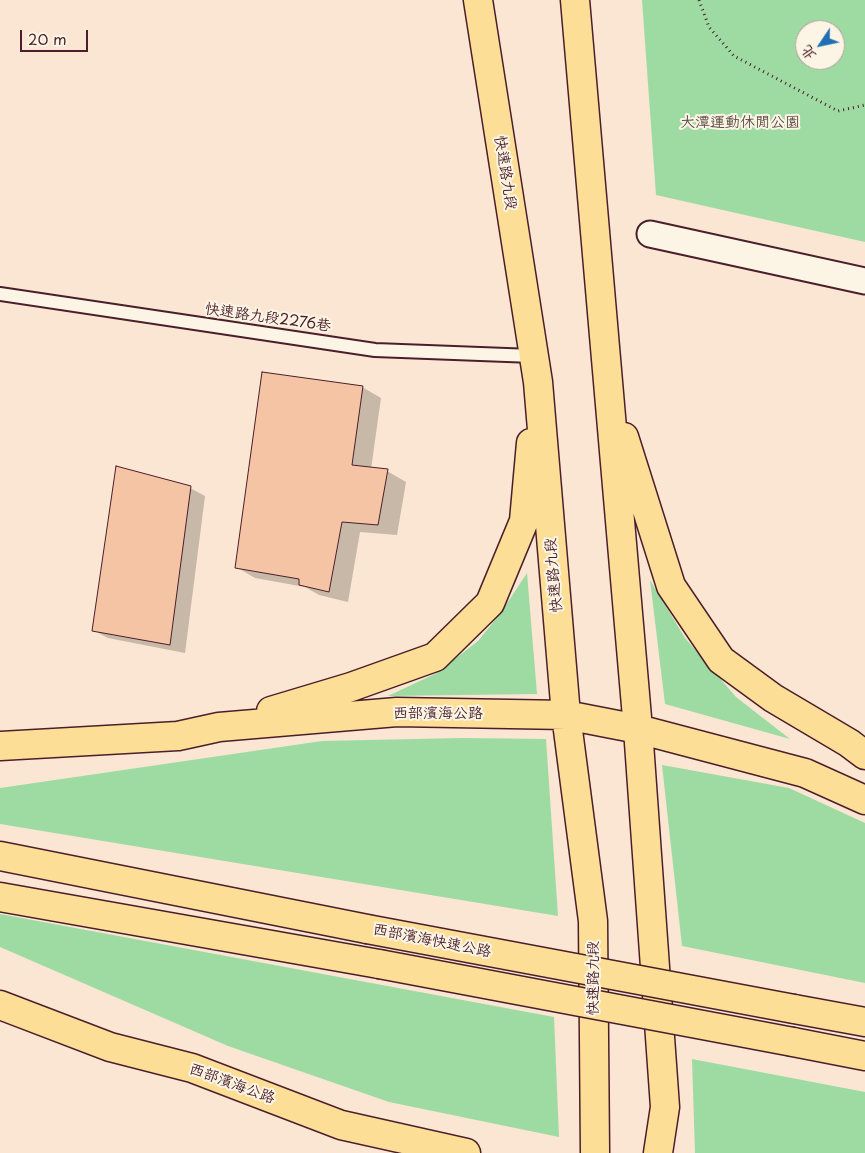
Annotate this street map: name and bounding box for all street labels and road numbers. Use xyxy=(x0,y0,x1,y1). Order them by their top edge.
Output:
street label: 快速路九段 xyxy=(490,135,520,211)
street label: 快速路九段2276巷 xyxy=(204,300,332,336)
street label: 快速路九段 xyxy=(542,537,566,613)
street label: 西部濱海公路 xyxy=(393,705,483,723)
street label: 西部濱海快速公路 xyxy=(371,921,493,961)
street label: 快速路九段 xyxy=(585,941,603,1015)
street label: 西部濱海公路 xyxy=(187,1060,277,1108)

